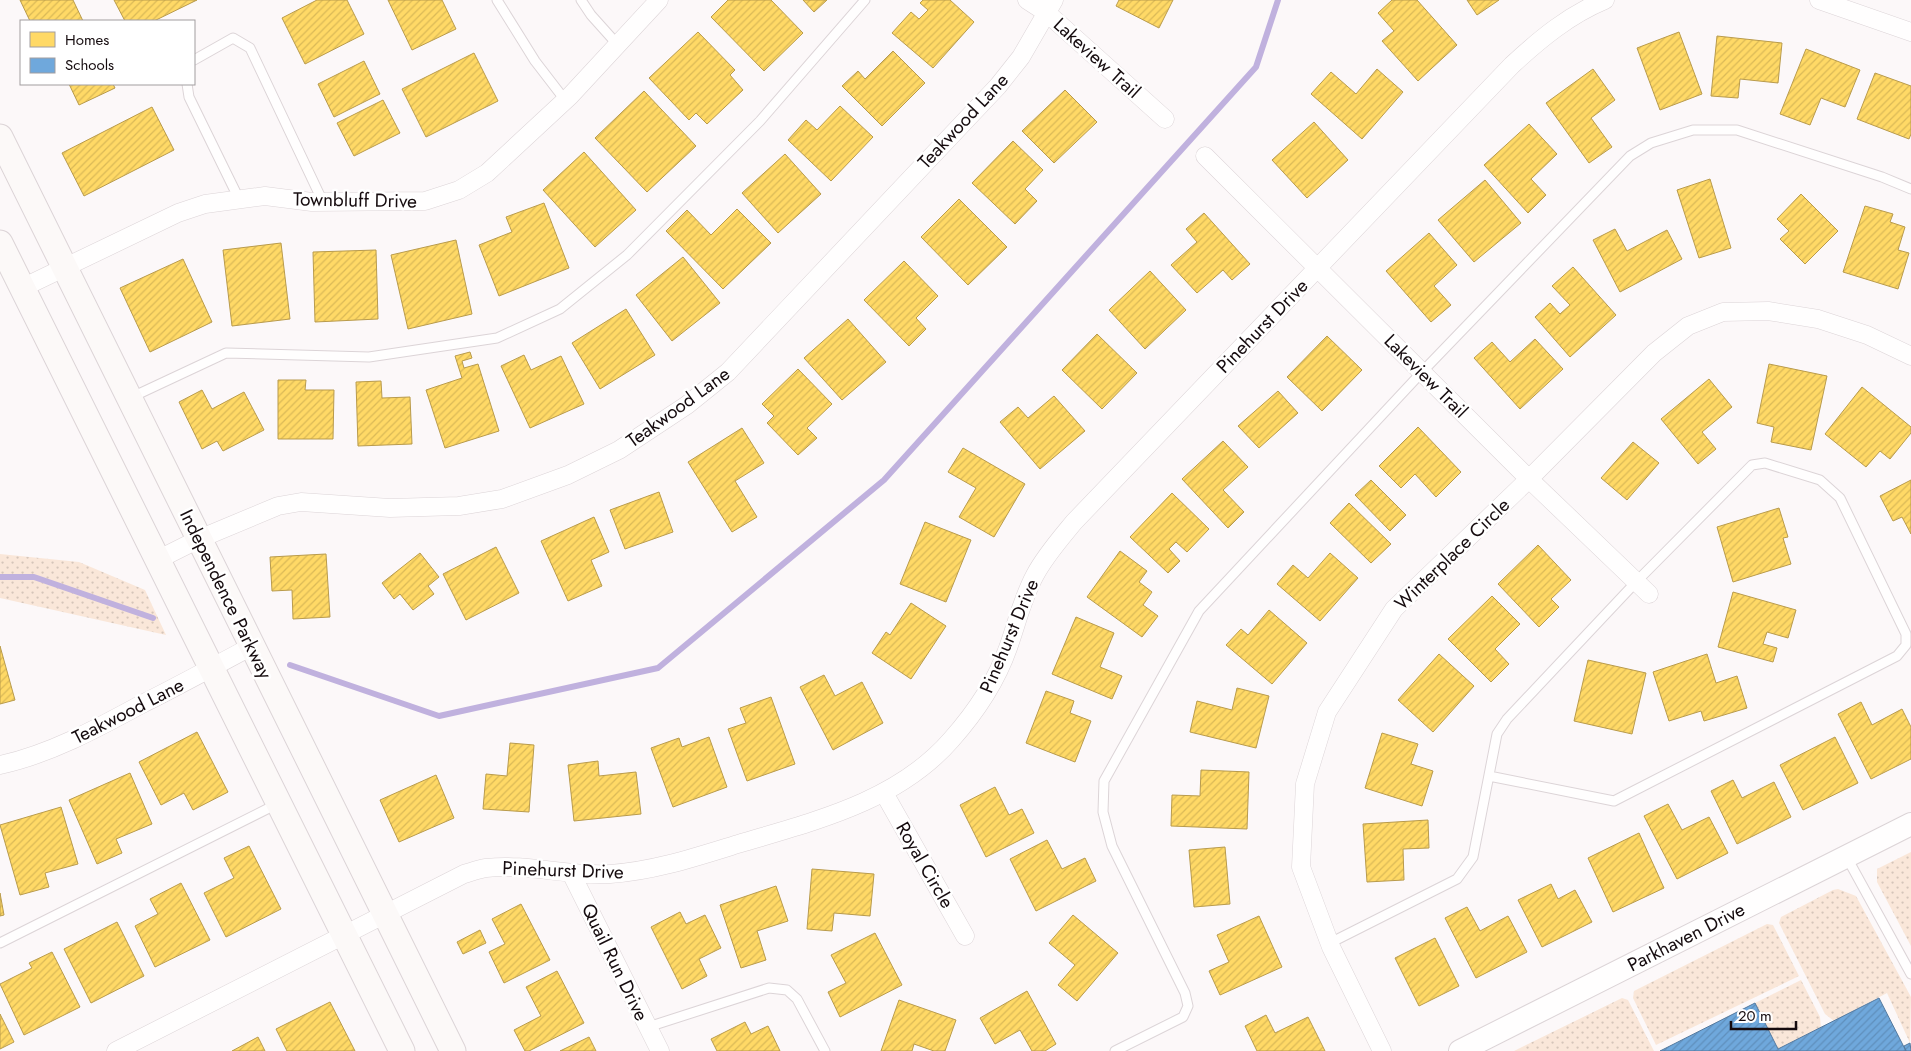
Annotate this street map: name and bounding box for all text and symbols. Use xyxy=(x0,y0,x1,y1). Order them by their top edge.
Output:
street label: Lakeview Trail xyxy=(1047,12,1147,104)
legend xyxy=(20,20,195,85)
text: Homes xyxy=(65,29,109,51)
text: Schools xyxy=(65,54,114,76)
street label: Teakwood Lane xyxy=(912,67,1015,175)
street label: Townbluff Drive xyxy=(293,185,417,215)
street label: Pinehurst Drive xyxy=(1210,273,1314,379)
street label: Lakeview Trail xyxy=(1378,328,1474,424)
street label: Teakwood Lane xyxy=(621,360,735,454)
street label: Winterplace Circle xyxy=(1388,492,1516,616)
street label: Independence Parkway xyxy=(173,505,279,684)
street label: Pinehurst Drive xyxy=(973,574,1045,697)
street label: Teakwood Lane xyxy=(68,671,189,751)
street label: Royal Circle xyxy=(889,817,961,913)
street label: Pinehurst Drive xyxy=(502,854,625,886)
street label: Parkhaven Drive xyxy=(1623,896,1750,978)
street label: Quail Run Drive xyxy=(575,899,655,1025)
scale bar xyxy=(1731,998,1796,1030)
text: 20 m xyxy=(1738,1005,1772,1027)

